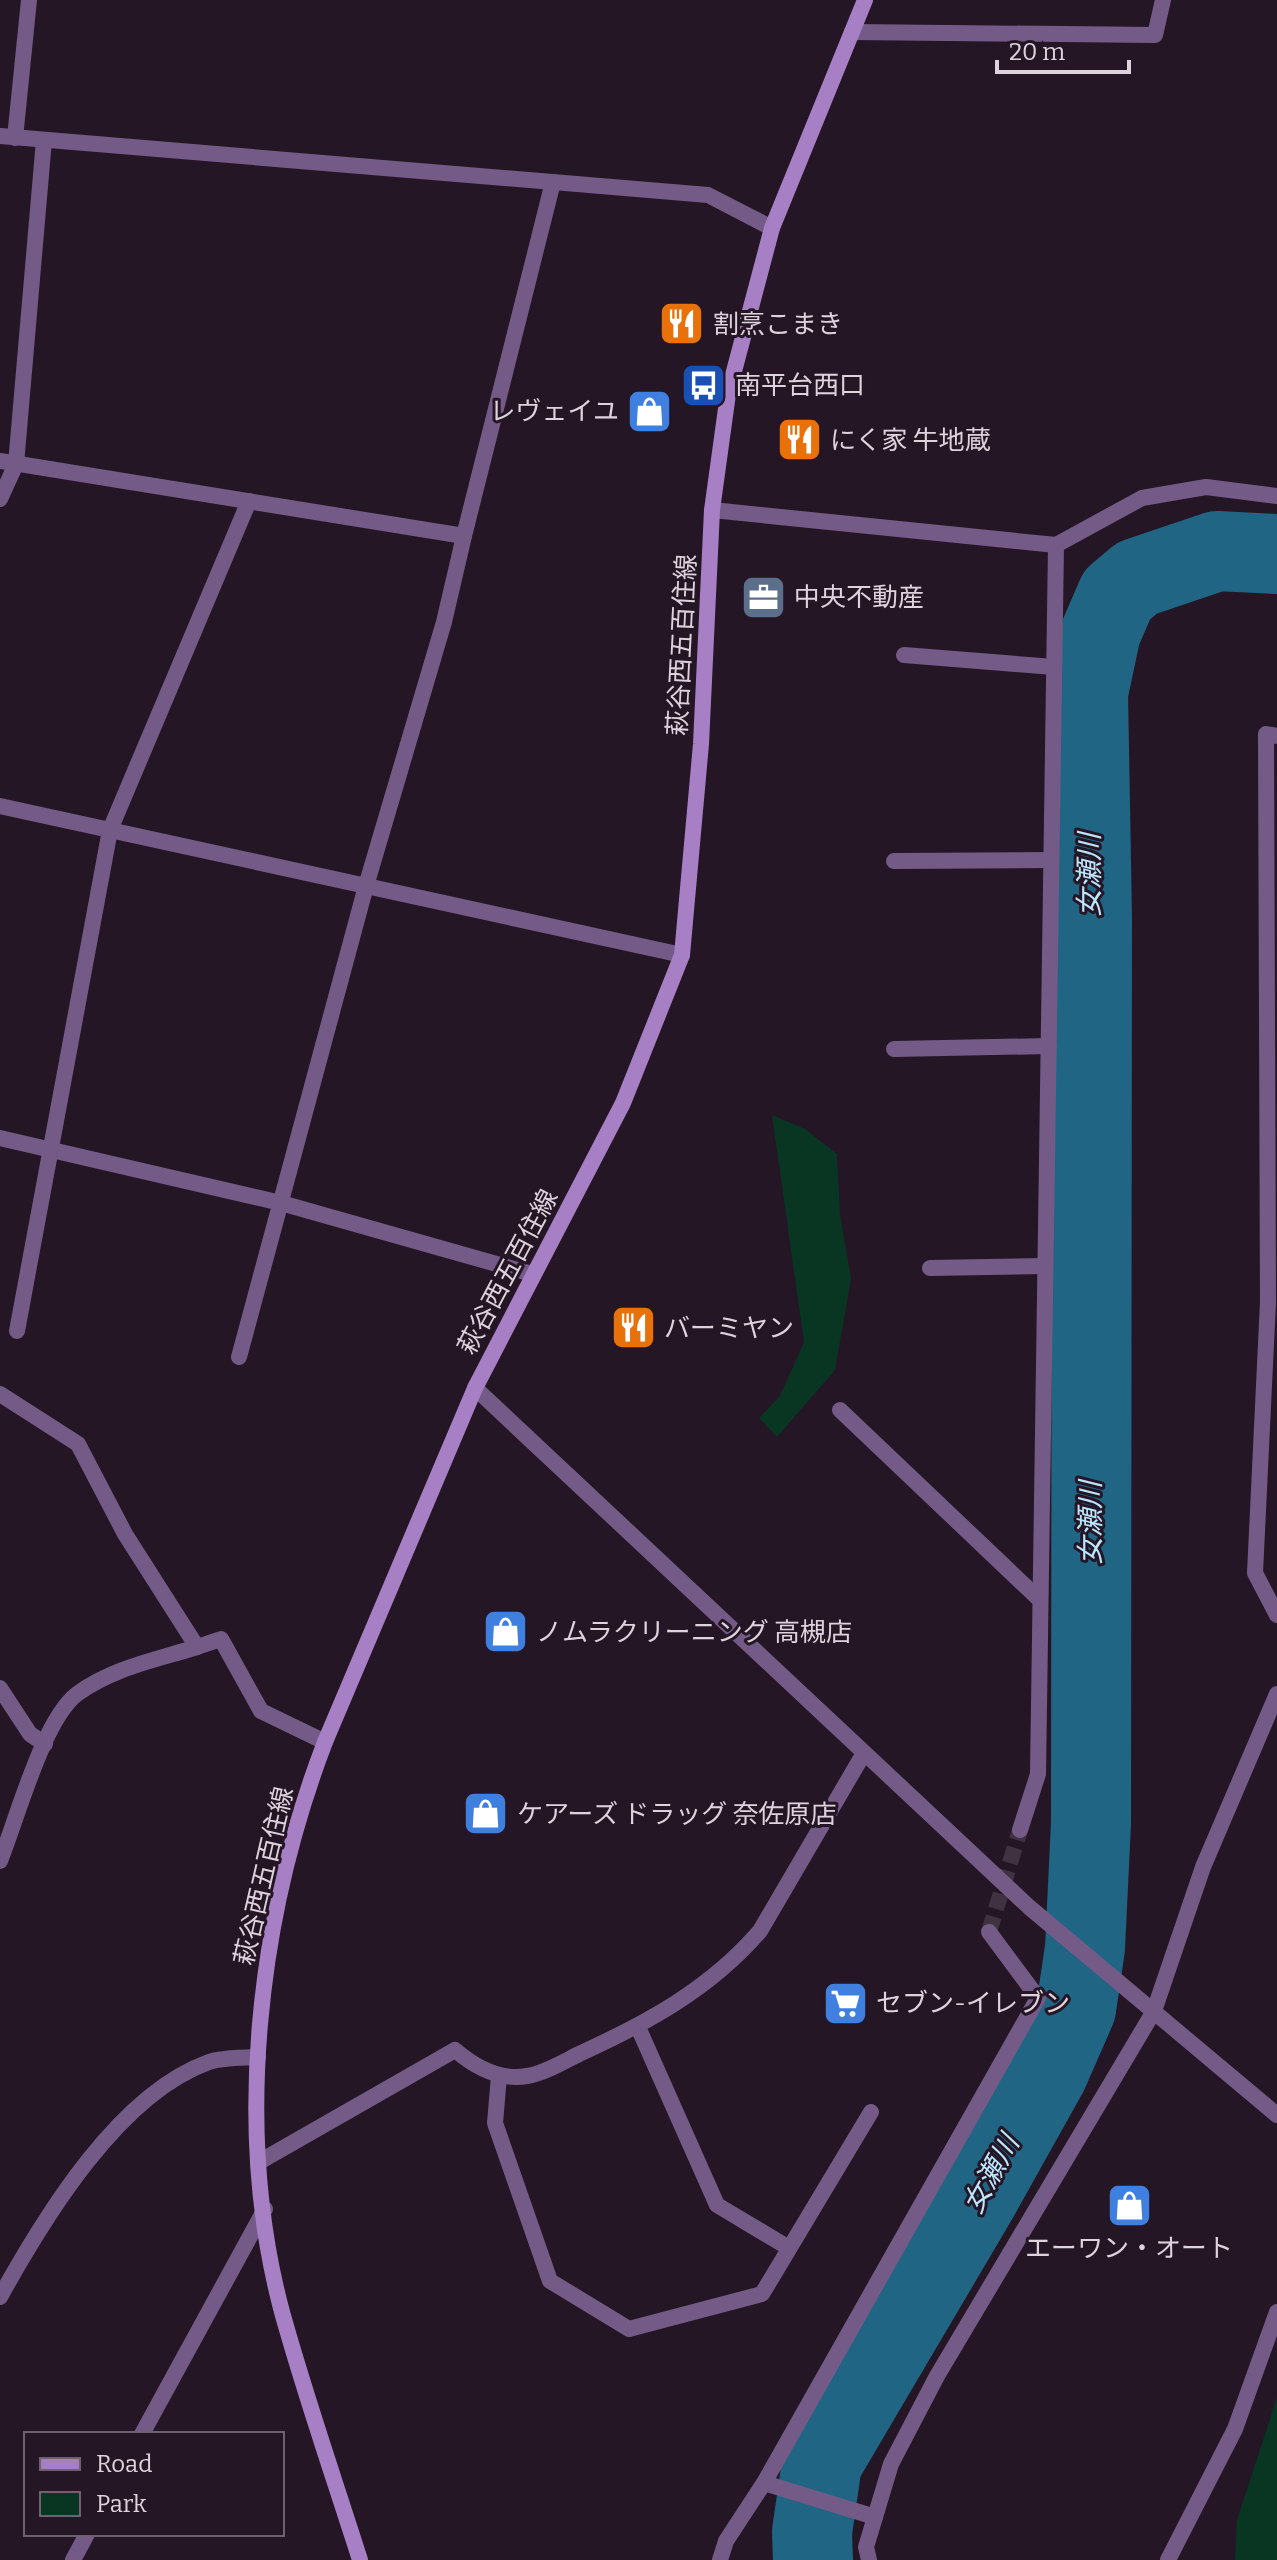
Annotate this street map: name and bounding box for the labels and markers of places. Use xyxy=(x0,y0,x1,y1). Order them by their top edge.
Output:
restaurant icon: 割烹こまき xyxy=(658,300,706,348)
place label: 割烹こまき xyxy=(713,309,843,340)
bus stop icon: 南平台西口 xyxy=(680,361,728,409)
place label: 南平台西口 xyxy=(735,370,865,401)
shop icon: レヴェイユ xyxy=(626,387,674,435)
place label: レヴェイユ xyxy=(490,396,619,427)
restaurant icon: にく家 牛地蔵 xyxy=(775,416,823,464)
place label: にく家 牛地蔵 xyxy=(830,425,991,456)
office icon: 中央不動産 xyxy=(739,573,787,621)
place label: 中央不動産 xyxy=(794,582,924,613)
restaurant icon: バーミヤン xyxy=(609,1304,657,1352)
place label: バーミヤン xyxy=(664,1313,794,1344)
shop icon: ノムラクリーニング 高槻店 xyxy=(481,1608,529,1656)
place label: ノムラクリーニング 高槻店 xyxy=(536,1617,852,1648)
shop icon: ケアーズ ドラッグ 奈佐原店 xyxy=(462,1790,510,1838)
place label: ケアーズ ドラッグ 奈佐原店 xyxy=(517,1799,837,1830)
supermarket icon: セブン-イレブン xyxy=(821,1979,869,2027)
place label: セブン-イレブン xyxy=(876,1988,1070,2019)
shop icon: エーワン・オート xyxy=(1105,2181,1153,2229)
place label: エーワン・オート xyxy=(1025,2233,1233,2264)

